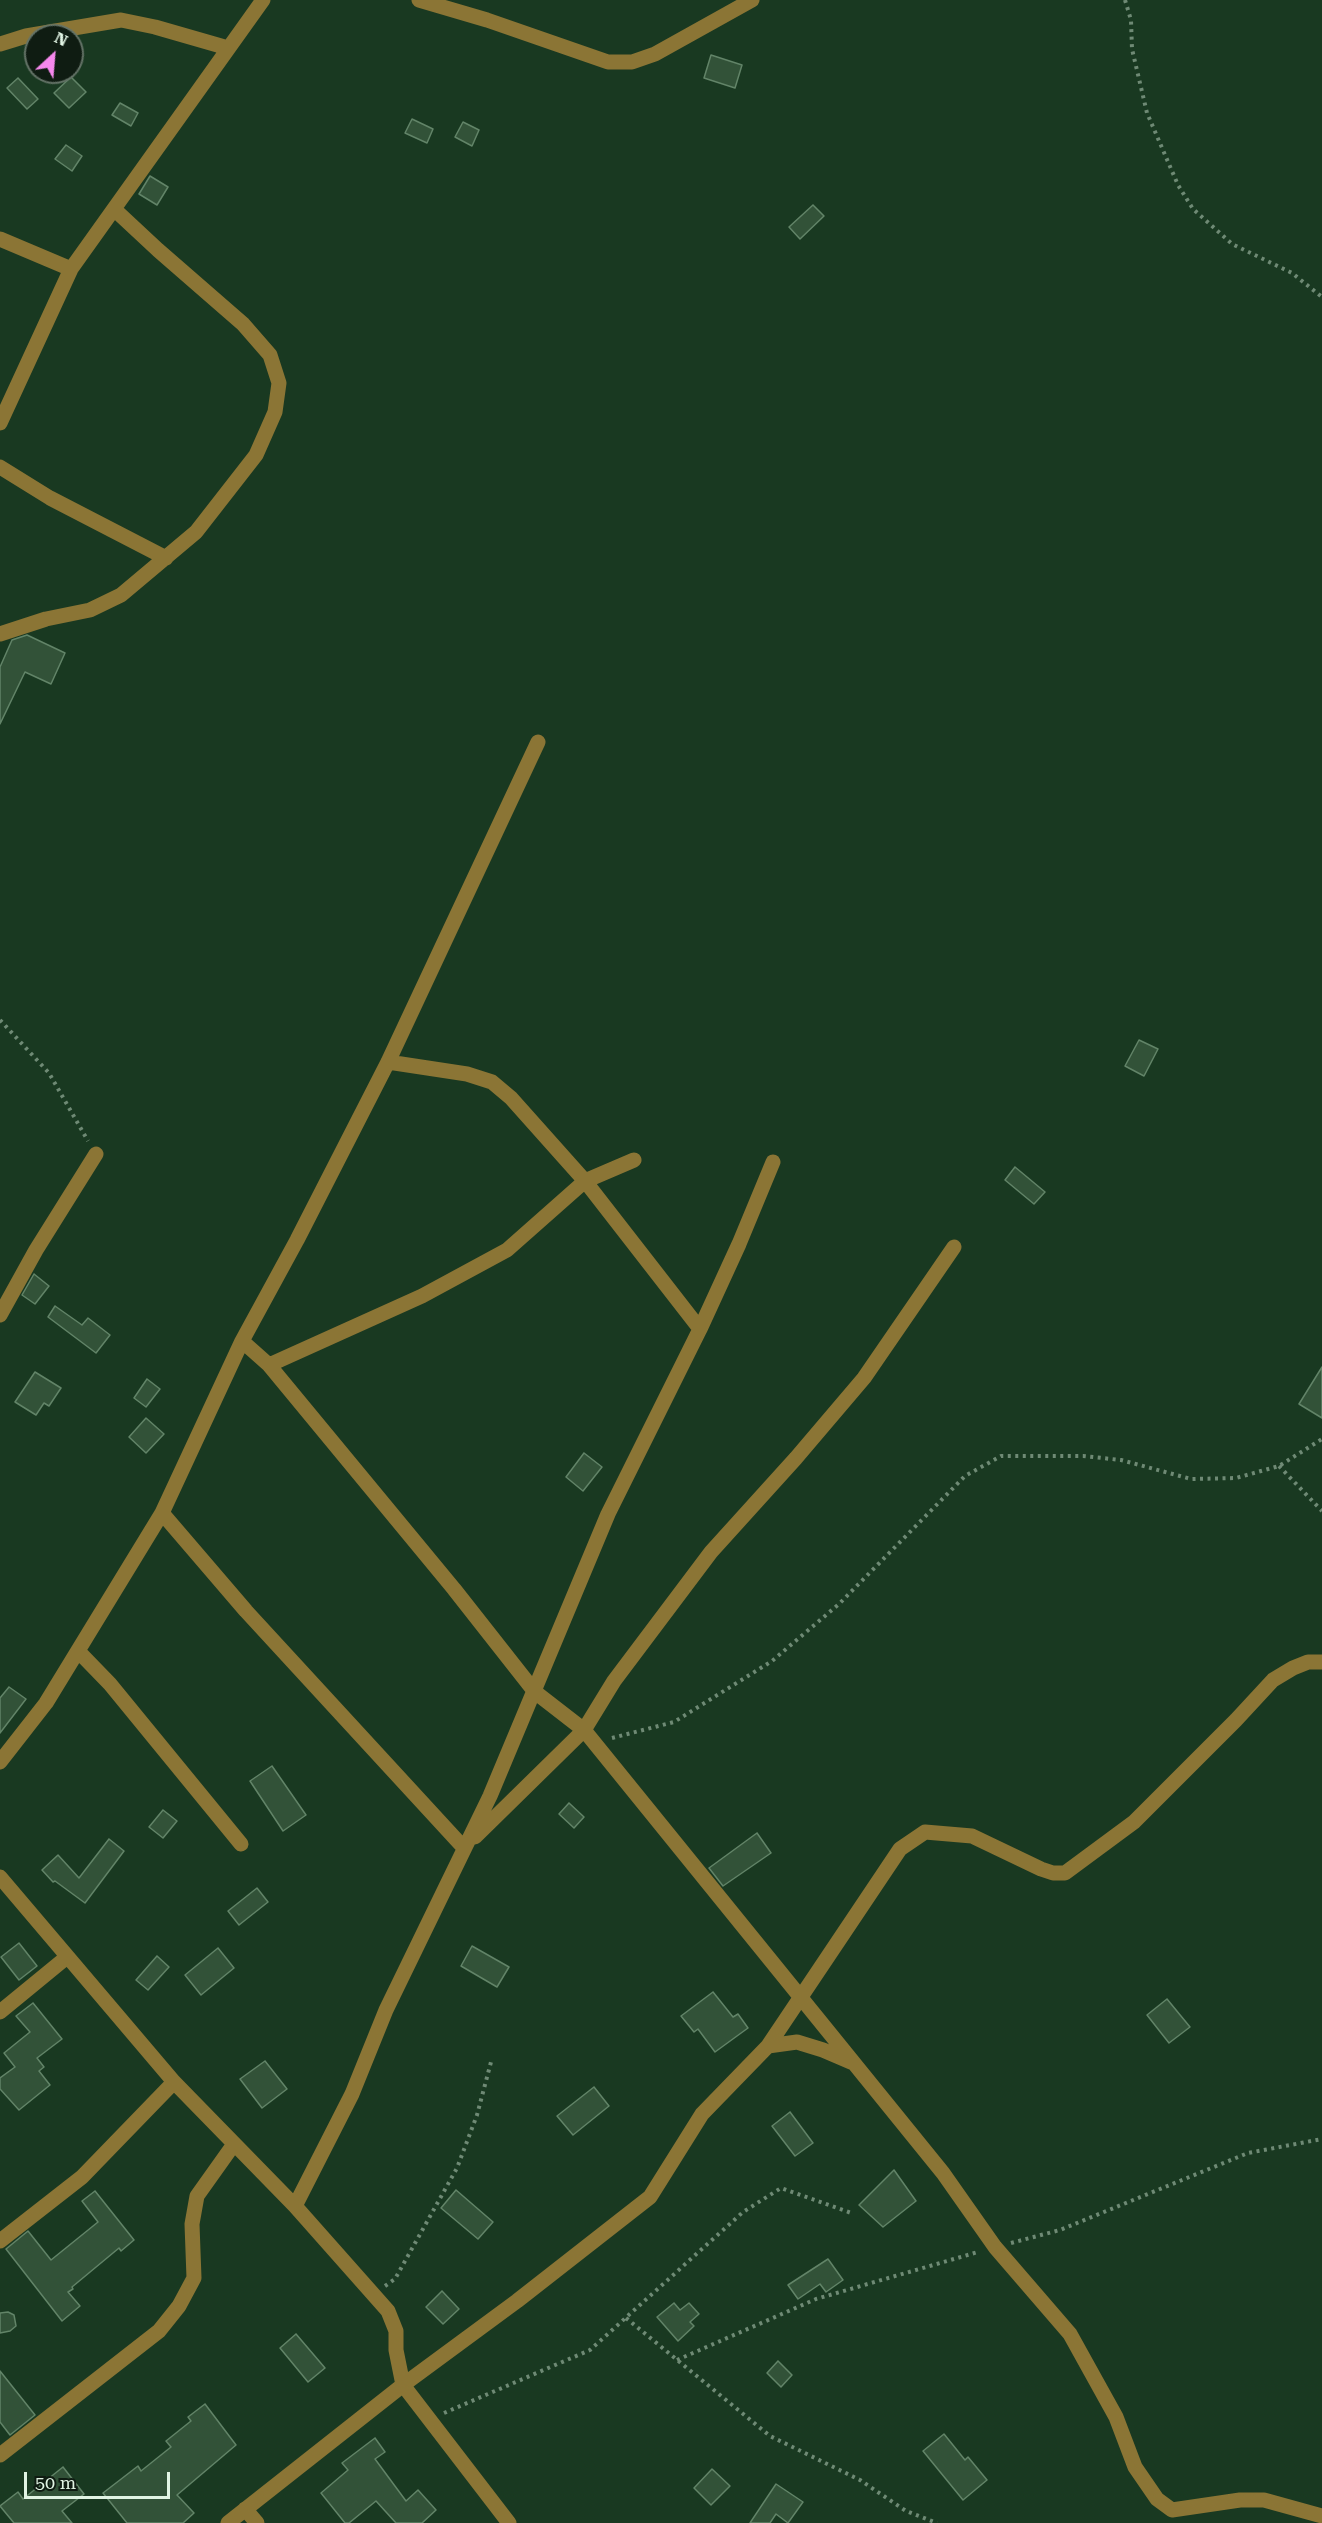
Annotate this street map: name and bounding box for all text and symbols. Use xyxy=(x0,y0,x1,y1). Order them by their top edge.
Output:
north arrow xyxy=(24,24,84,84)
text: N xyxy=(52,28,71,50)
scale bar xyxy=(27,2460,172,2498)
text: 50 m xyxy=(35,2472,76,2493)

